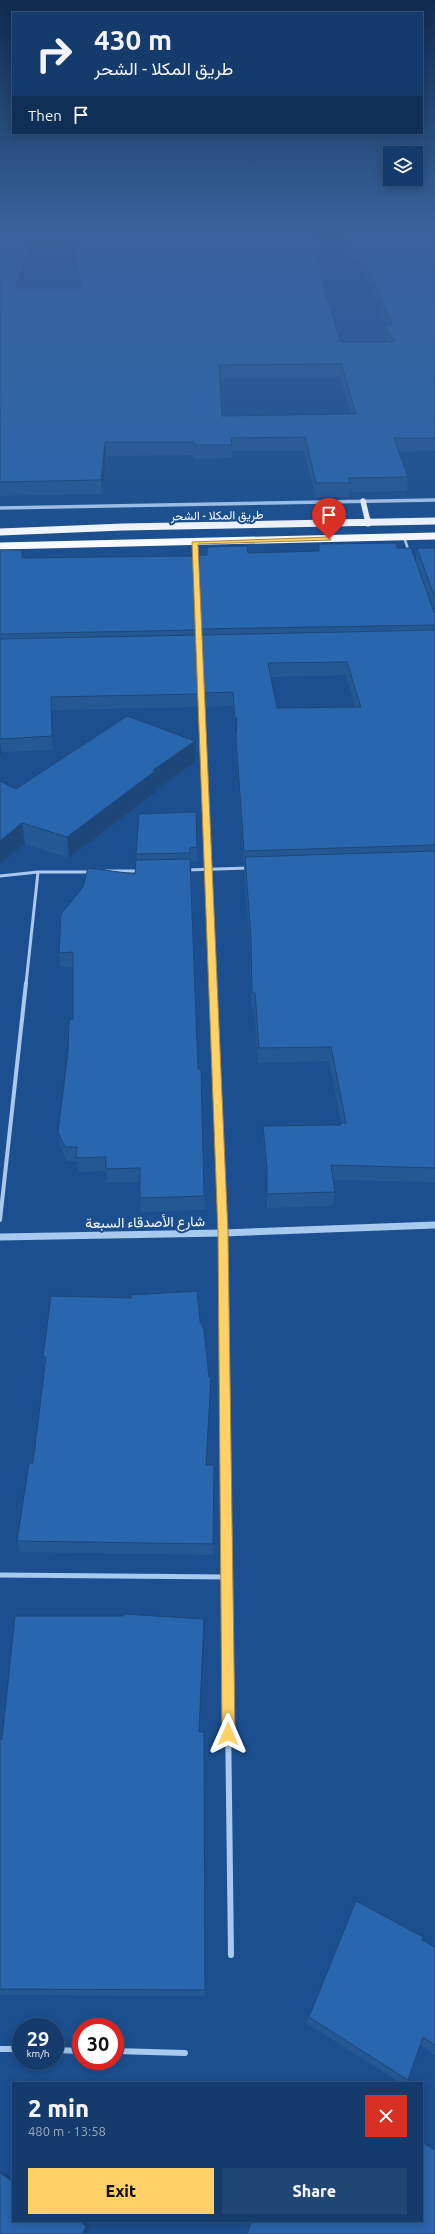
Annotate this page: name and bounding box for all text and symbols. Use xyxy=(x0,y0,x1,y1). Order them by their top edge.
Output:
text: 430 m xyxy=(94,24,172,55)
icon: right xyxy=(28,28,80,80)
text: طريق المكلا - الشحر xyxy=(94,58,233,78)
icon: arrive xyxy=(70,104,92,126)
text: Then xyxy=(28,107,62,124)
map controls xyxy=(383,146,423,186)
button: layers xyxy=(383,146,423,186)
pin xyxy=(312,498,346,539)
icon: arrive xyxy=(318,504,340,526)
street label: طريق المكلا - الشحر xyxy=(169,508,264,524)
street label: شارع الأصدقاء السبعة xyxy=(85,1213,205,1234)
position arrow xyxy=(207,1713,249,1755)
speed limit sign: 30 xyxy=(72,2018,124,2070)
text: 29 xyxy=(27,2027,49,2050)
text: km/h xyxy=(26,2048,50,2059)
text: 2 min xyxy=(28,2095,89,2122)
button: close xyxy=(365,2095,407,2137)
text: 480 m · 13:58 xyxy=(28,2124,106,2138)
button: Exit xyxy=(28,2168,214,2214)
button: Share xyxy=(222,2168,407,2214)

